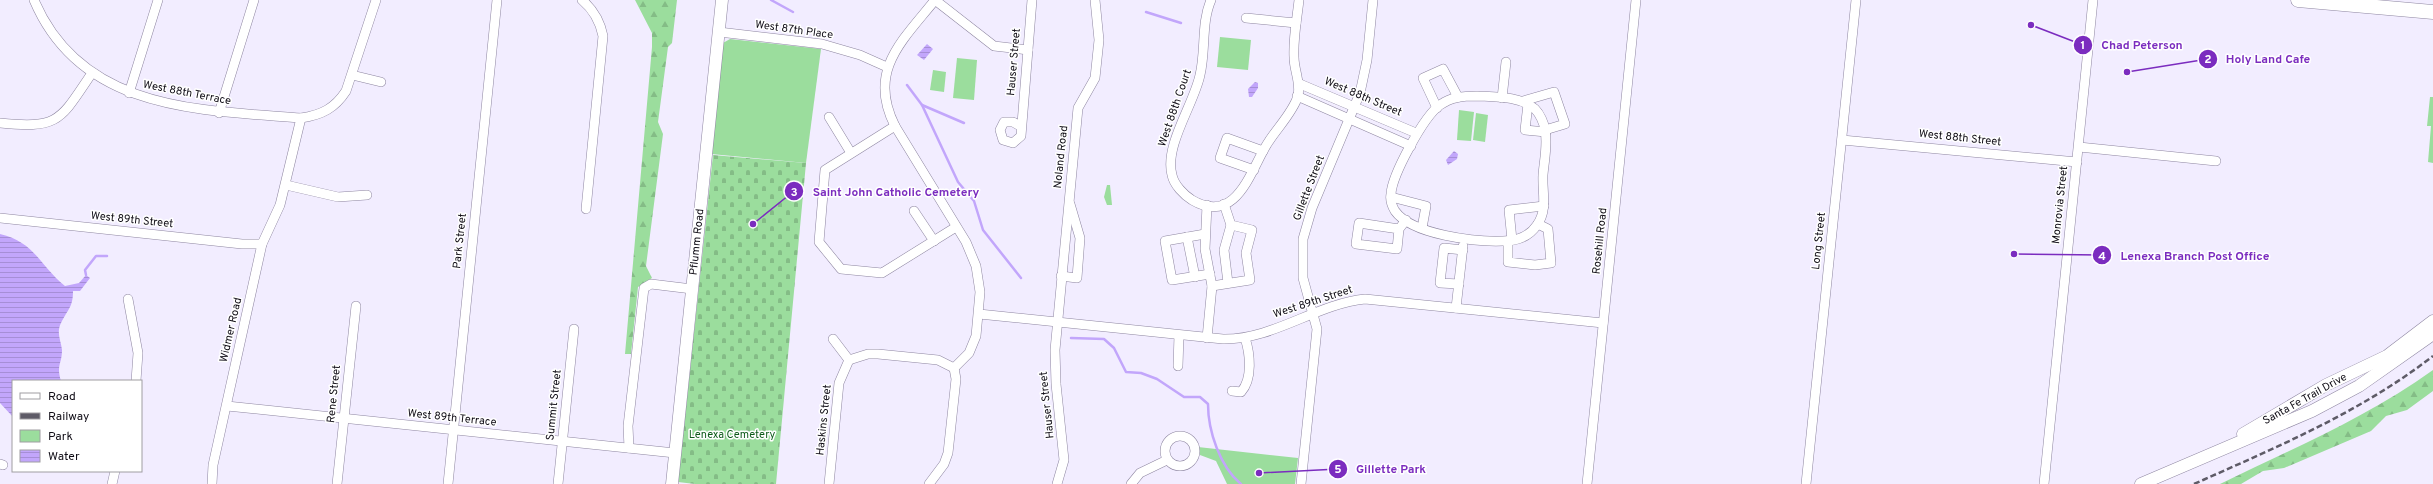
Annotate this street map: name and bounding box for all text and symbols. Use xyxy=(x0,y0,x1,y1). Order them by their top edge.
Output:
street label: West 87th Place xyxy=(754,18,834,42)
street label: Hauser Street xyxy=(1004,28,1024,96)
callout: Chad Peterson xyxy=(2073,33,2191,57)
text: 1 xyxy=(2081,38,2085,54)
text: Chad Peterson xyxy=(2101,38,2183,54)
callout: Holy Land Cafe xyxy=(2198,47,2318,71)
text: 2 xyxy=(2204,52,2212,68)
text: Holy Land Cafe xyxy=(2226,52,2311,68)
street label: West 88th Court xyxy=(1155,68,1195,148)
street label: West 88th Street xyxy=(1322,74,1404,120)
street label: West 88th Terrace xyxy=(142,78,232,108)
street label: Noland Road xyxy=(1051,125,1071,189)
street label: West 88th Street xyxy=(1918,127,2002,149)
street label: Gillette Street xyxy=(1290,153,1328,223)
street label: Monrovia Street xyxy=(2049,165,2071,245)
callout: Saint John Catholic Cemetery xyxy=(784,179,987,203)
text: 3 xyxy=(790,185,798,201)
text: Saint John Catholic Cemetery xyxy=(813,185,980,201)
street label: Rosehill Road xyxy=(1590,207,1610,275)
street label: Pflumm Road xyxy=(687,208,707,276)
street label: West 89th Street xyxy=(90,209,174,231)
street label: Long Street xyxy=(1809,212,1829,270)
street label: Park Street xyxy=(450,213,470,269)
callout: Lenexa Branch Post Office xyxy=(2092,243,2277,267)
text: 4 xyxy=(2098,249,2106,265)
text: Lenexa Branch Post Office xyxy=(2121,249,2270,265)
street label: West 89th Street xyxy=(1272,283,1354,321)
street label: Widmer Road xyxy=(217,296,245,364)
street label: Rene Street xyxy=(324,364,344,424)
street label: Summit Street xyxy=(543,369,565,441)
street label: Santa Fe Trail Drive xyxy=(2261,370,2350,428)
street label: Hauser Street xyxy=(1037,371,1057,439)
legend xyxy=(12,380,142,472)
street label: Haskins Street xyxy=(813,384,835,456)
text: Road xyxy=(48,389,76,405)
street label: West 89th Terrace xyxy=(407,406,497,430)
text: Railway xyxy=(48,409,89,425)
park label: Lenexa Cemetery xyxy=(689,428,776,442)
text: Park xyxy=(48,429,73,445)
text: Water xyxy=(48,449,80,465)
callout: Gillette Park xyxy=(1328,457,1434,481)
text: 5 xyxy=(1334,462,1342,478)
text: Gillette Park xyxy=(1356,462,1426,478)

